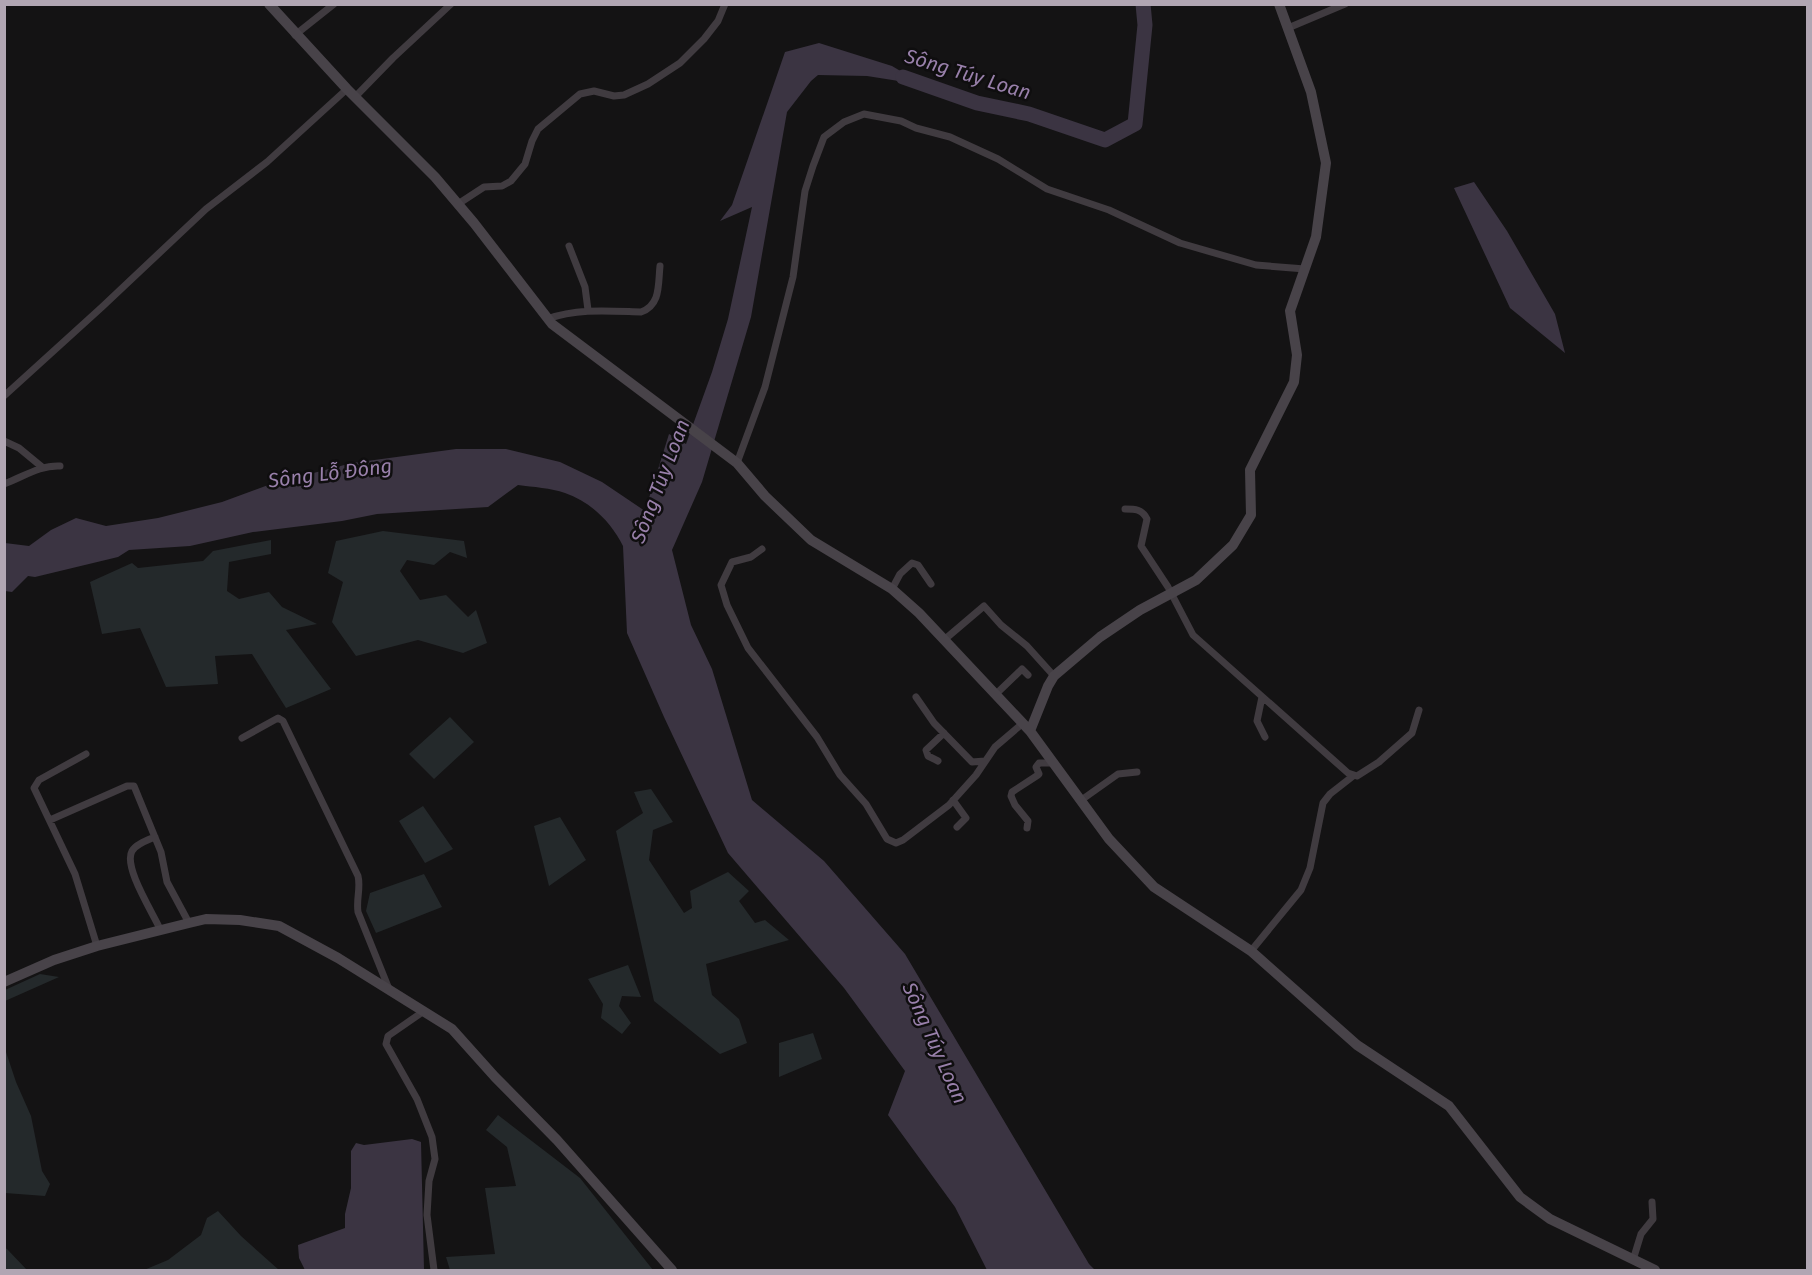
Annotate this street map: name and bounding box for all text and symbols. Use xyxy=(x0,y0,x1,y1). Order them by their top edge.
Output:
water label: Sông Túy Loan xyxy=(901,43,1034,105)
water label: Sông Túy Loan xyxy=(625,416,695,547)
water label: Sông Lỗ Đông xyxy=(266,454,393,493)
water label: Sông Túy Loan xyxy=(897,978,972,1107)

